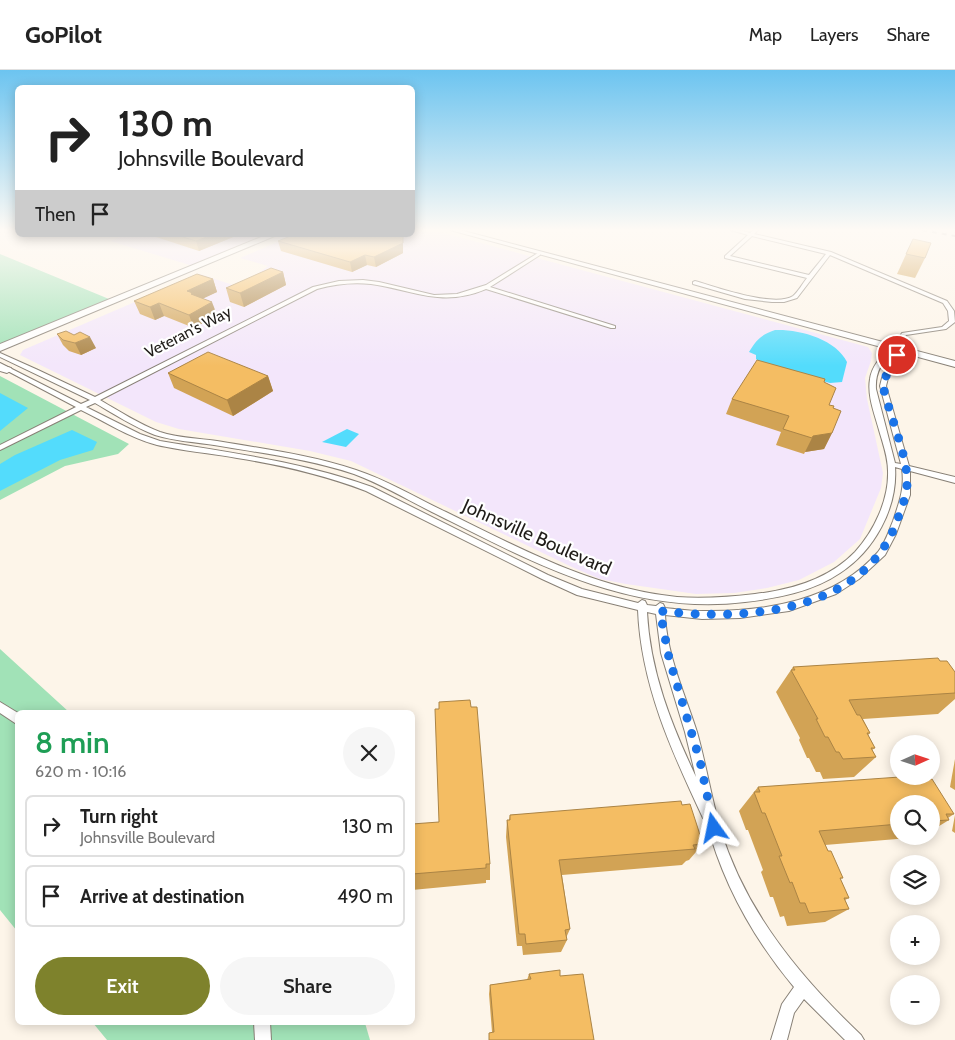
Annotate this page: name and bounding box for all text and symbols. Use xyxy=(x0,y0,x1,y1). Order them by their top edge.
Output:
text: GoPilot xyxy=(25,20,102,49)
text: Map xyxy=(749,24,782,46)
text: Layers xyxy=(810,24,859,46)
text: Share xyxy=(887,24,930,46)
text: 130 m xyxy=(118,102,213,145)
icon: right xyxy=(35,105,100,170)
text: Johnsville Boulevard xyxy=(118,145,304,172)
icon: arrive xyxy=(86,200,114,228)
text: Then xyxy=(35,203,76,226)
street label: Veteran's Way xyxy=(142,302,234,362)
pin xyxy=(876,334,918,376)
icon: arrive xyxy=(883,341,911,369)
street label: Johnsville Boulevard xyxy=(458,493,615,580)
text: 8 min xyxy=(35,724,110,761)
button: close xyxy=(343,727,395,779)
north arrow xyxy=(890,735,940,785)
map controls xyxy=(890,735,940,1025)
text: 620 m · 10:16 xyxy=(35,762,126,781)
button: search xyxy=(890,795,940,845)
position arrow xyxy=(687,801,739,853)
text: Turn right xyxy=(80,805,158,828)
icon: right xyxy=(37,812,65,840)
text: 130 m xyxy=(342,815,393,838)
text: Johnsville Boulevard xyxy=(80,828,215,847)
button: layers xyxy=(890,855,940,905)
icon: arrive xyxy=(37,882,65,910)
text: Arrive at destination xyxy=(80,885,244,908)
text: 490 m xyxy=(337,885,393,908)
button: + xyxy=(890,915,940,965)
button: Exit xyxy=(35,957,210,1015)
button: Share xyxy=(220,957,395,1015)
button: − xyxy=(890,975,940,1025)

